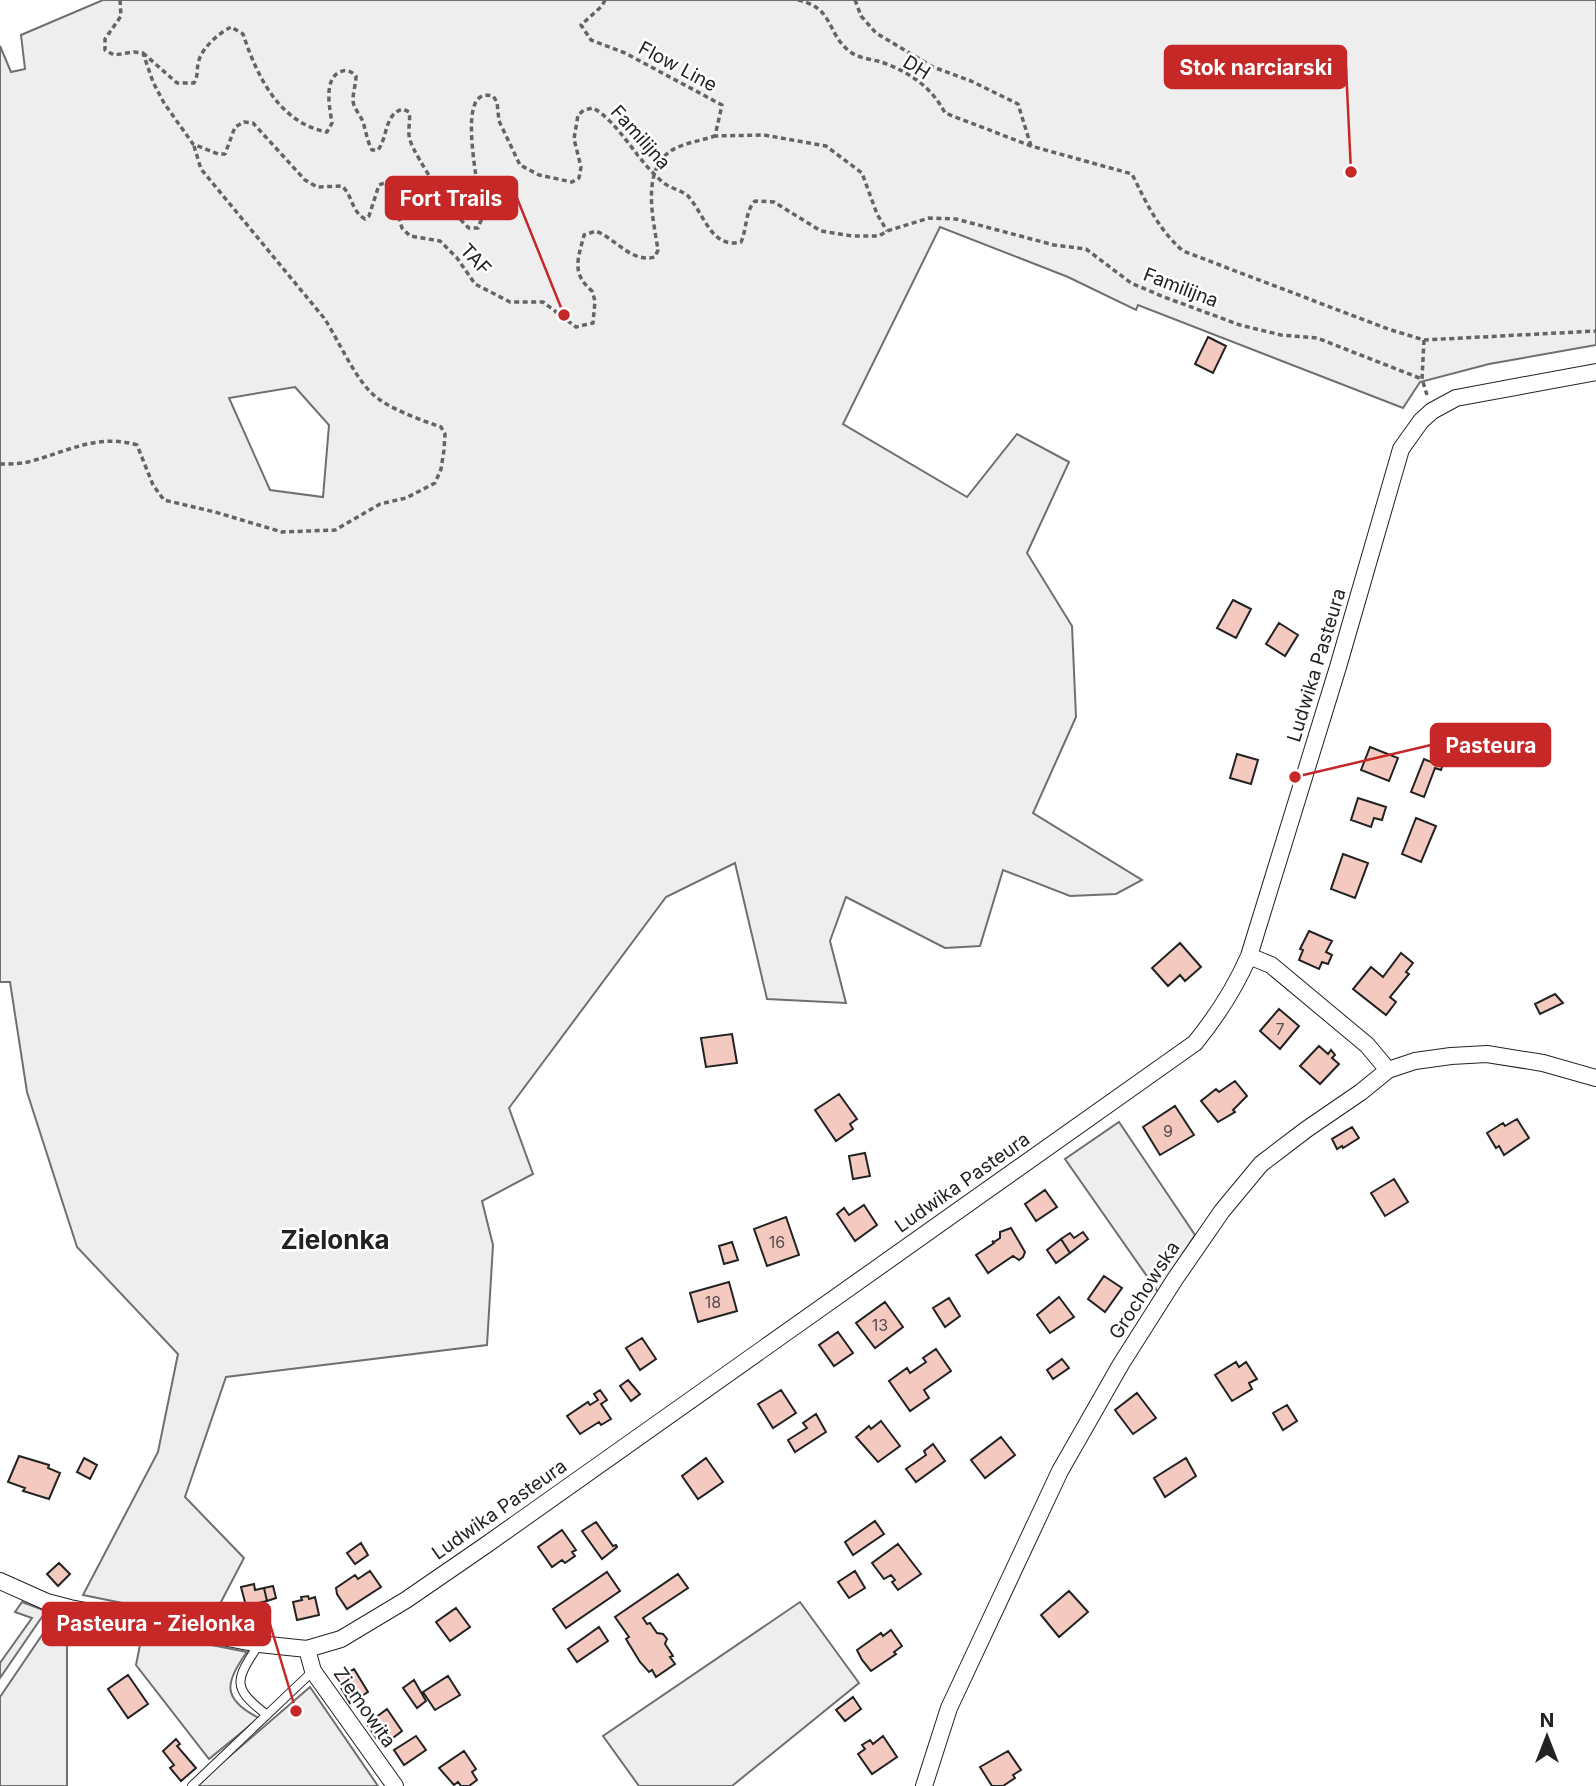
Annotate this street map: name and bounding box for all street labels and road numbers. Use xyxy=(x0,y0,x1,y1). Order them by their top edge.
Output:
street label: Flow Line xyxy=(635,36,721,97)
street label: DH xyxy=(899,50,935,85)
street label: Familijna xyxy=(606,101,675,174)
street label: TAF xyxy=(455,239,496,280)
street label: Familijna xyxy=(1140,263,1222,312)
street label: Ludwika Pasteura xyxy=(1282,586,1351,745)
street label: Ludwika Pasteura xyxy=(890,1127,1034,1237)
street label: Grochowska xyxy=(1104,1237,1185,1344)
street label: Ludwika Pasteura xyxy=(427,1454,571,1564)
street label: Ziemowita xyxy=(329,1663,401,1752)

